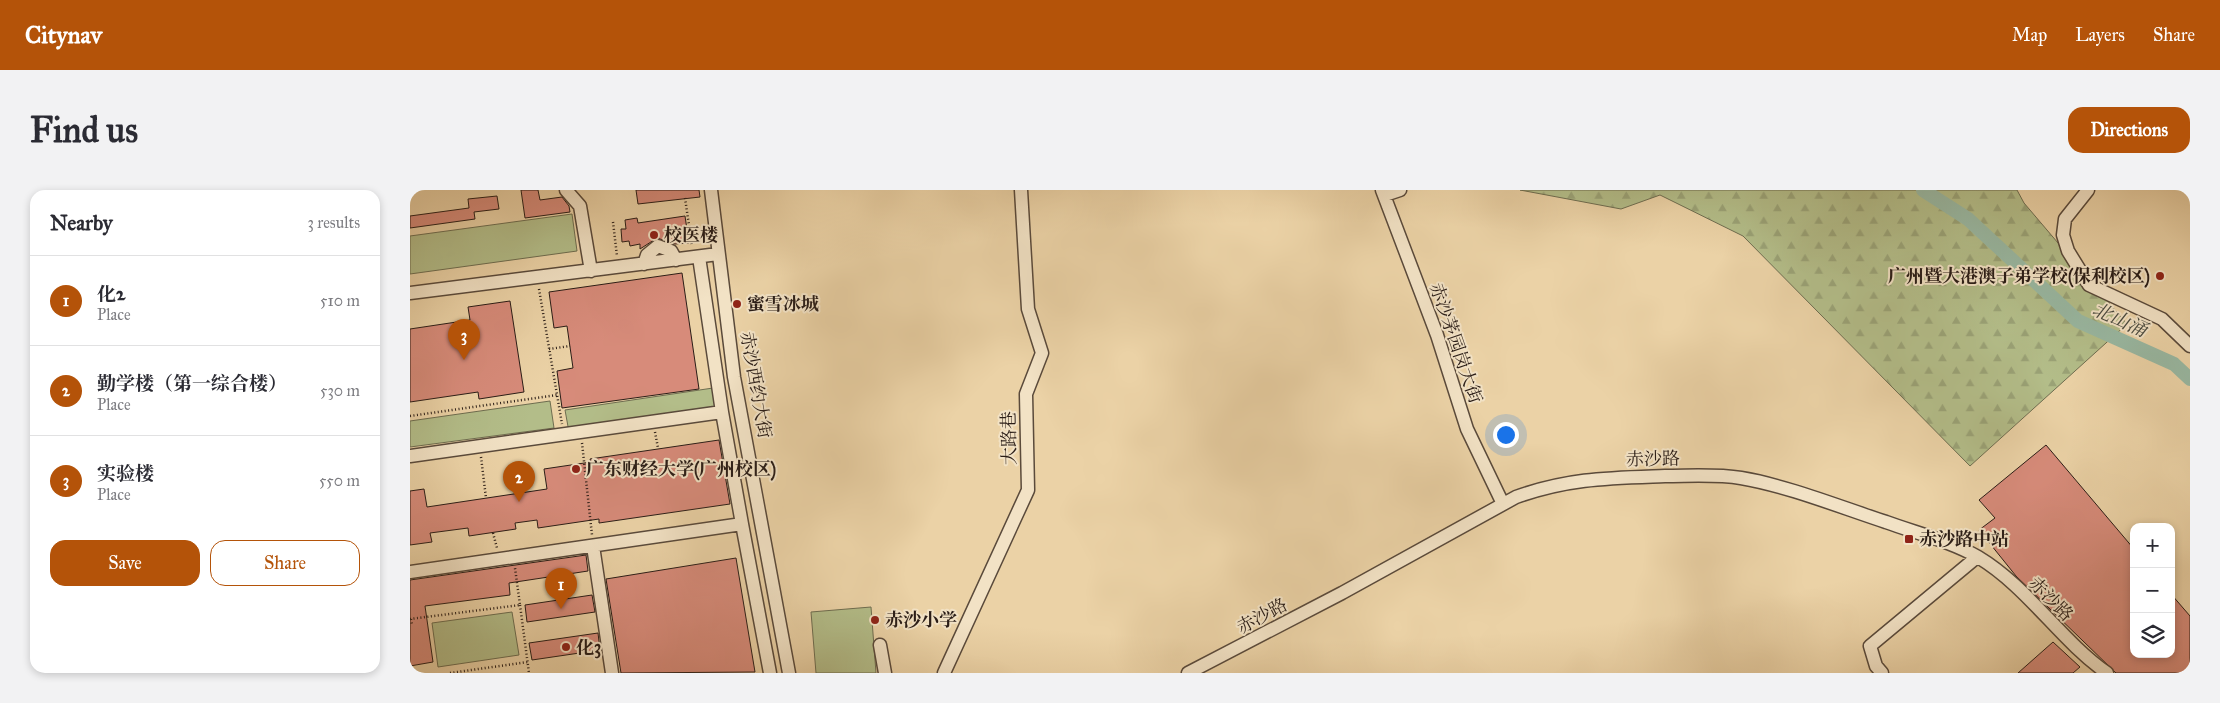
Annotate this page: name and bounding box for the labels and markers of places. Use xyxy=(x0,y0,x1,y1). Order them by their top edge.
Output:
place label: 校医楼 xyxy=(664,224,718,246)
marker: 校医楼 xyxy=(648,229,660,241)
place label: 广州暨大港澳子弟学校(保利校区) xyxy=(1888,265,2150,288)
marker: 广州暨大港澳子弟学校(保利校区) xyxy=(2154,270,2166,282)
place label: 蜜雪冰城 xyxy=(747,293,819,315)
marker: 蜜雪冰城 xyxy=(731,298,743,310)
pin: 3 xyxy=(448,319,480,360)
place label: 广东财经大学(广州校区) xyxy=(586,458,776,481)
pin: 2 xyxy=(503,461,535,502)
marker: 广东财经大学(广州校区) xyxy=(570,463,582,475)
place label: 赤沙路中站 xyxy=(1919,528,2009,550)
marker: 赤沙路中站 xyxy=(1903,533,1915,545)
pin: 1 xyxy=(545,568,577,609)
place label: 赤沙小学 xyxy=(885,609,957,631)
marker: 赤沙小学 xyxy=(869,614,881,626)
place label: 化3 xyxy=(576,636,601,659)
marker: 化3 xyxy=(560,641,572,653)

